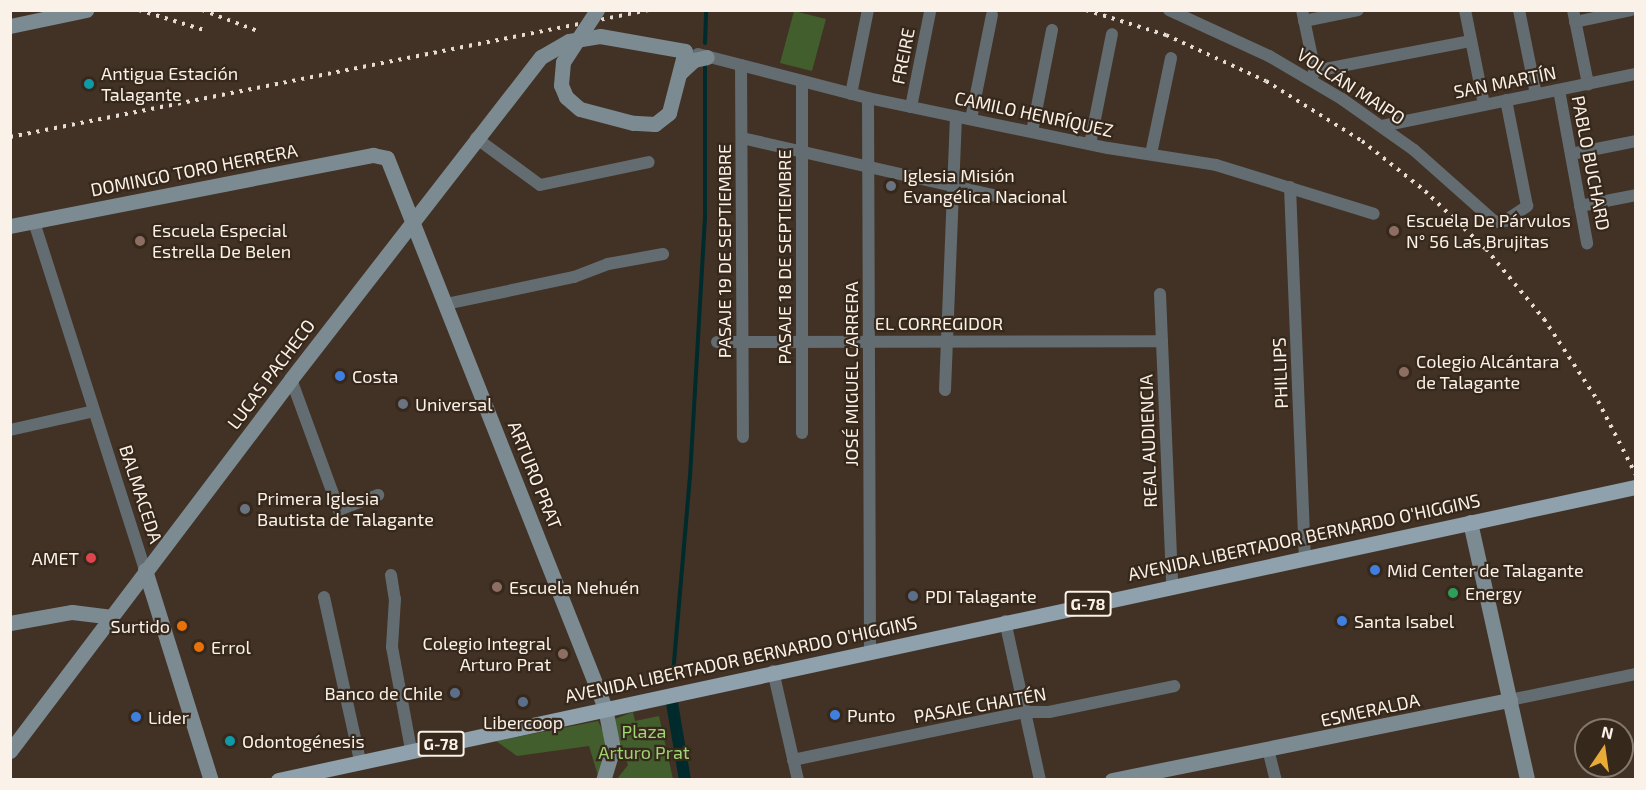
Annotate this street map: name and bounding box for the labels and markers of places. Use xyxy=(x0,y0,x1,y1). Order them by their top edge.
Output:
place label: Antigua Estación Talagante xyxy=(101,63,238,106)
marker: Antigua Estación Talagante xyxy=(82,77,96,91)
place label: Iglesia Misión Evangélica Nacional xyxy=(903,165,1067,207)
marker: Iglesia Misión Evangélica Nacional xyxy=(884,179,898,193)
place label: Escuela De Párvulos N° 56 Las Brujitas xyxy=(1406,210,1571,252)
place label: Escuela Especial Estrella De Belen xyxy=(152,220,291,262)
marker: Escuela De Párvulos N° 56 Las Brujitas xyxy=(1387,224,1401,238)
marker: Escuela Especial Estrella De Belen xyxy=(133,234,147,248)
place label: Colegio Alcántara de Talagante xyxy=(1416,351,1560,394)
place label: Costa xyxy=(352,365,398,387)
marker: Colegio Alcántara de Talagante xyxy=(1397,365,1411,379)
marker: Costa xyxy=(333,369,347,383)
place label: Universal xyxy=(415,393,493,415)
marker: Universal xyxy=(396,397,410,411)
place label: Primera Iglesia Bautista de Talagante xyxy=(257,488,434,530)
marker: Primera Iglesia Bautista de Talagante xyxy=(238,502,252,516)
place label: AMET xyxy=(31,547,79,569)
marker: AMET xyxy=(84,551,98,565)
place label: Mid Center de Talagante xyxy=(1387,559,1584,581)
marker: Mid Center de Talagante xyxy=(1368,563,1382,577)
place label: Escuela Nehuén xyxy=(509,576,639,598)
marker: Escuela Nehuén xyxy=(490,580,504,594)
place label: Energy xyxy=(1465,582,1522,604)
place label: PDI Talagante xyxy=(925,585,1037,607)
marker: Energy xyxy=(1446,586,1460,600)
marker: PDI Talagante xyxy=(906,589,920,603)
place label: Santa Isabel xyxy=(1354,610,1454,632)
marker: Santa Isabel xyxy=(1335,614,1349,628)
place label: Surtido xyxy=(111,615,170,637)
marker: Surtido xyxy=(175,619,189,633)
place label: Colegio Integral Arturo Prat xyxy=(423,633,551,676)
place label: Errol xyxy=(211,636,251,658)
marker: Errol xyxy=(192,640,206,654)
marker: Colegio Integral Arturo Prat xyxy=(556,647,570,661)
place label: Banco de Chile xyxy=(324,682,443,704)
marker: Banco de Chile xyxy=(448,686,462,700)
marker: Libercoop xyxy=(516,695,530,709)
place label: Punto xyxy=(847,704,895,726)
place label: Lider xyxy=(148,706,189,728)
marker: Punto xyxy=(828,708,842,722)
marker: Lider xyxy=(129,710,143,724)
place label: Libercoop xyxy=(483,711,563,733)
place label: Odontogénesis xyxy=(242,730,365,752)
marker: Odontogénesis xyxy=(223,734,237,748)

